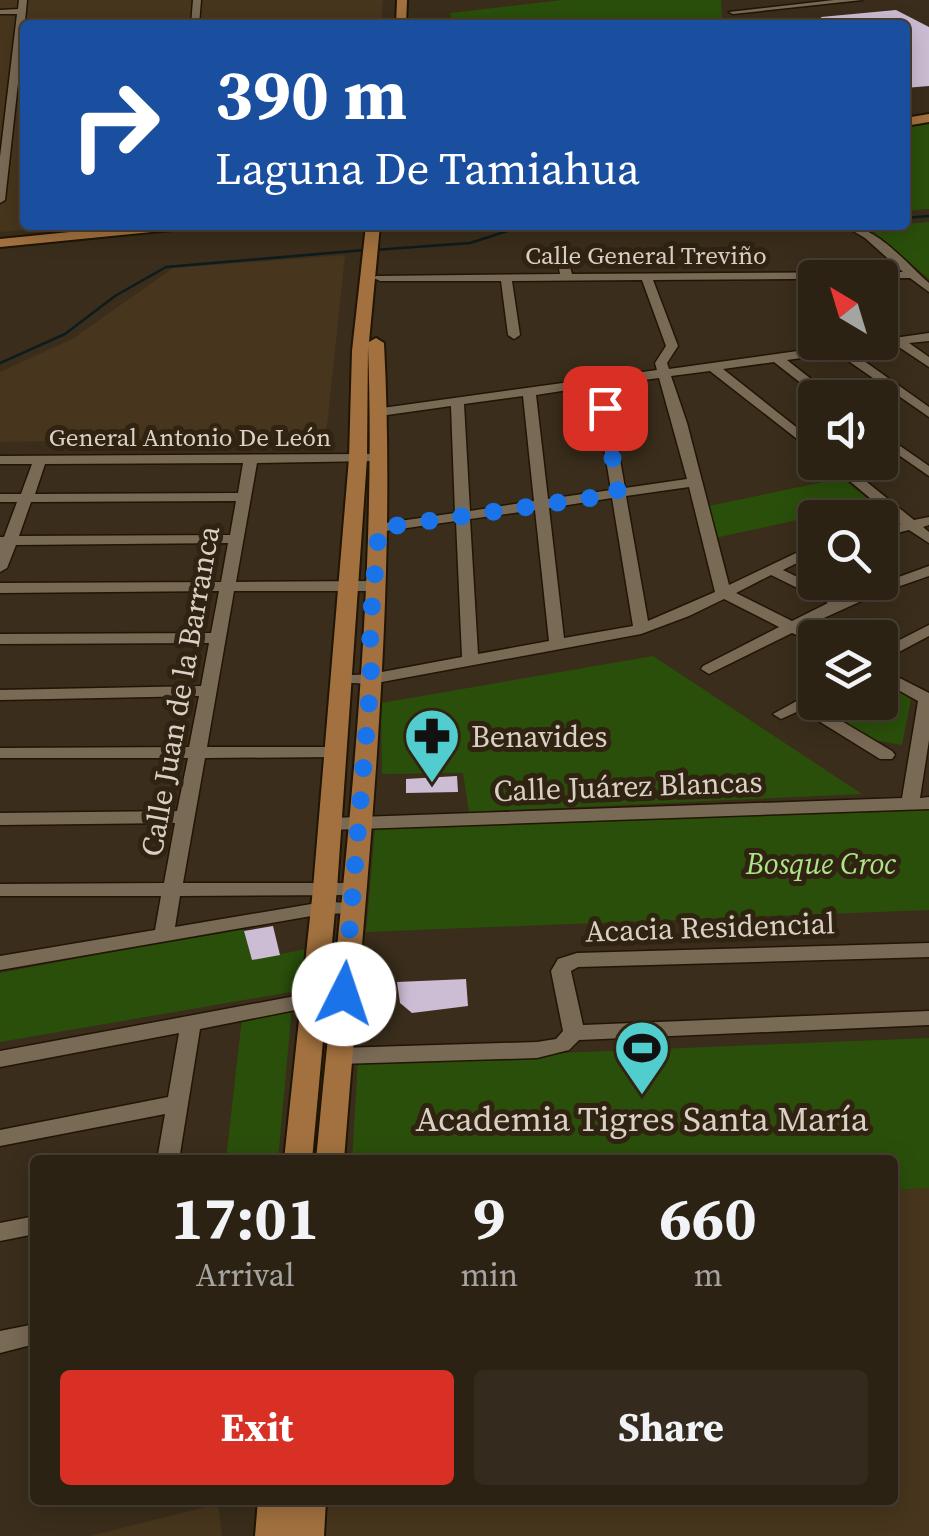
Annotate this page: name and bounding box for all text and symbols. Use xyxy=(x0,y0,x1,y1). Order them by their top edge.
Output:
text: 390 m xyxy=(215,46,407,142)
icon: right xyxy=(50,60,180,190)
text: Laguna De Tamiahua xyxy=(215,137,640,199)
street label: Calle General Treviño xyxy=(525,238,767,272)
north arrow xyxy=(798,260,898,360)
map controls xyxy=(798,260,898,720)
pin xyxy=(563,366,648,451)
button: sound xyxy=(798,380,898,480)
icon: arrive xyxy=(578,381,633,436)
street label: General Antonio De León xyxy=(49,420,331,454)
button: search xyxy=(798,500,898,600)
street label: Calle Juan de la Barranca xyxy=(131,522,229,859)
button: layers xyxy=(798,620,898,720)
pharmacy icon: Benavides xyxy=(402,706,462,785)
place label: Benavides xyxy=(471,716,607,757)
street label: Calle Juárez Blancas xyxy=(493,761,763,811)
park label: Bosque Croc xyxy=(745,843,897,884)
street label: Acacia Residencial xyxy=(584,902,836,952)
position arrow xyxy=(292,942,396,1046)
sports icon: Academia Tigres Santa María xyxy=(612,1018,672,1097)
place label: Academia Tigres Santa María xyxy=(415,1095,869,1143)
text: 17:01 xyxy=(171,1177,319,1259)
text: 9 xyxy=(473,1177,506,1259)
text: 660 xyxy=(659,1177,757,1259)
text: Arrival xyxy=(196,1253,295,1297)
text: min xyxy=(460,1253,518,1297)
text: m xyxy=(694,1253,722,1297)
button: Exit xyxy=(60,1370,454,1485)
button: Share xyxy=(474,1370,868,1485)

